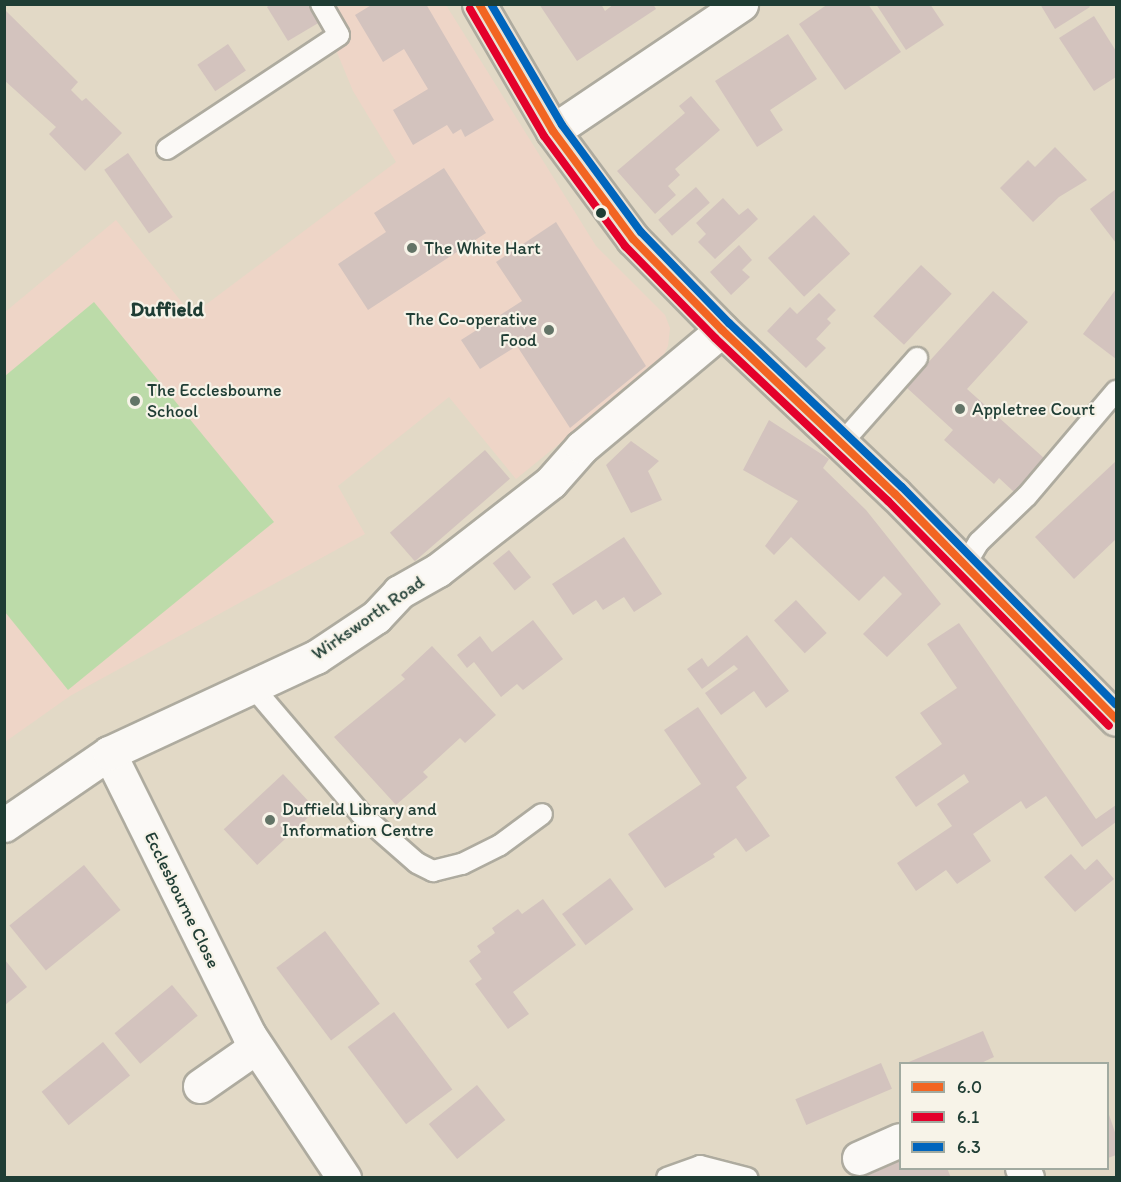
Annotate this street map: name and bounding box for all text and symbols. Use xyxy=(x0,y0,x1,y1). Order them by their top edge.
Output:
unlabelled marker xyxy=(595,207,607,219)
place label: The White Hart xyxy=(424,237,541,259)
marker: The White Hart xyxy=(405,241,419,255)
district label: Duffield xyxy=(130,296,204,322)
place label: The Co-operative Food xyxy=(405,309,537,352)
marker: The Co-operative Food xyxy=(542,323,556,337)
place label: The Ecclesbourne School xyxy=(147,380,282,422)
marker: The Ecclesbourne School xyxy=(128,394,142,408)
place label: Appletree Court xyxy=(972,398,1095,420)
marker: Appletree Court xyxy=(953,402,967,416)
street label: Wirksworth Road xyxy=(308,571,428,665)
place label: Duffield Library and Information Centre xyxy=(282,799,436,842)
marker: Duffield Library and Information Centre xyxy=(263,813,277,827)
street label: Ecclesbourne Close xyxy=(140,828,224,972)
legend xyxy=(899,1062,1109,1170)
text: 6.0 xyxy=(957,1076,982,1098)
text: 6.1 xyxy=(957,1106,979,1128)
text: 6.3 xyxy=(957,1136,981,1158)

